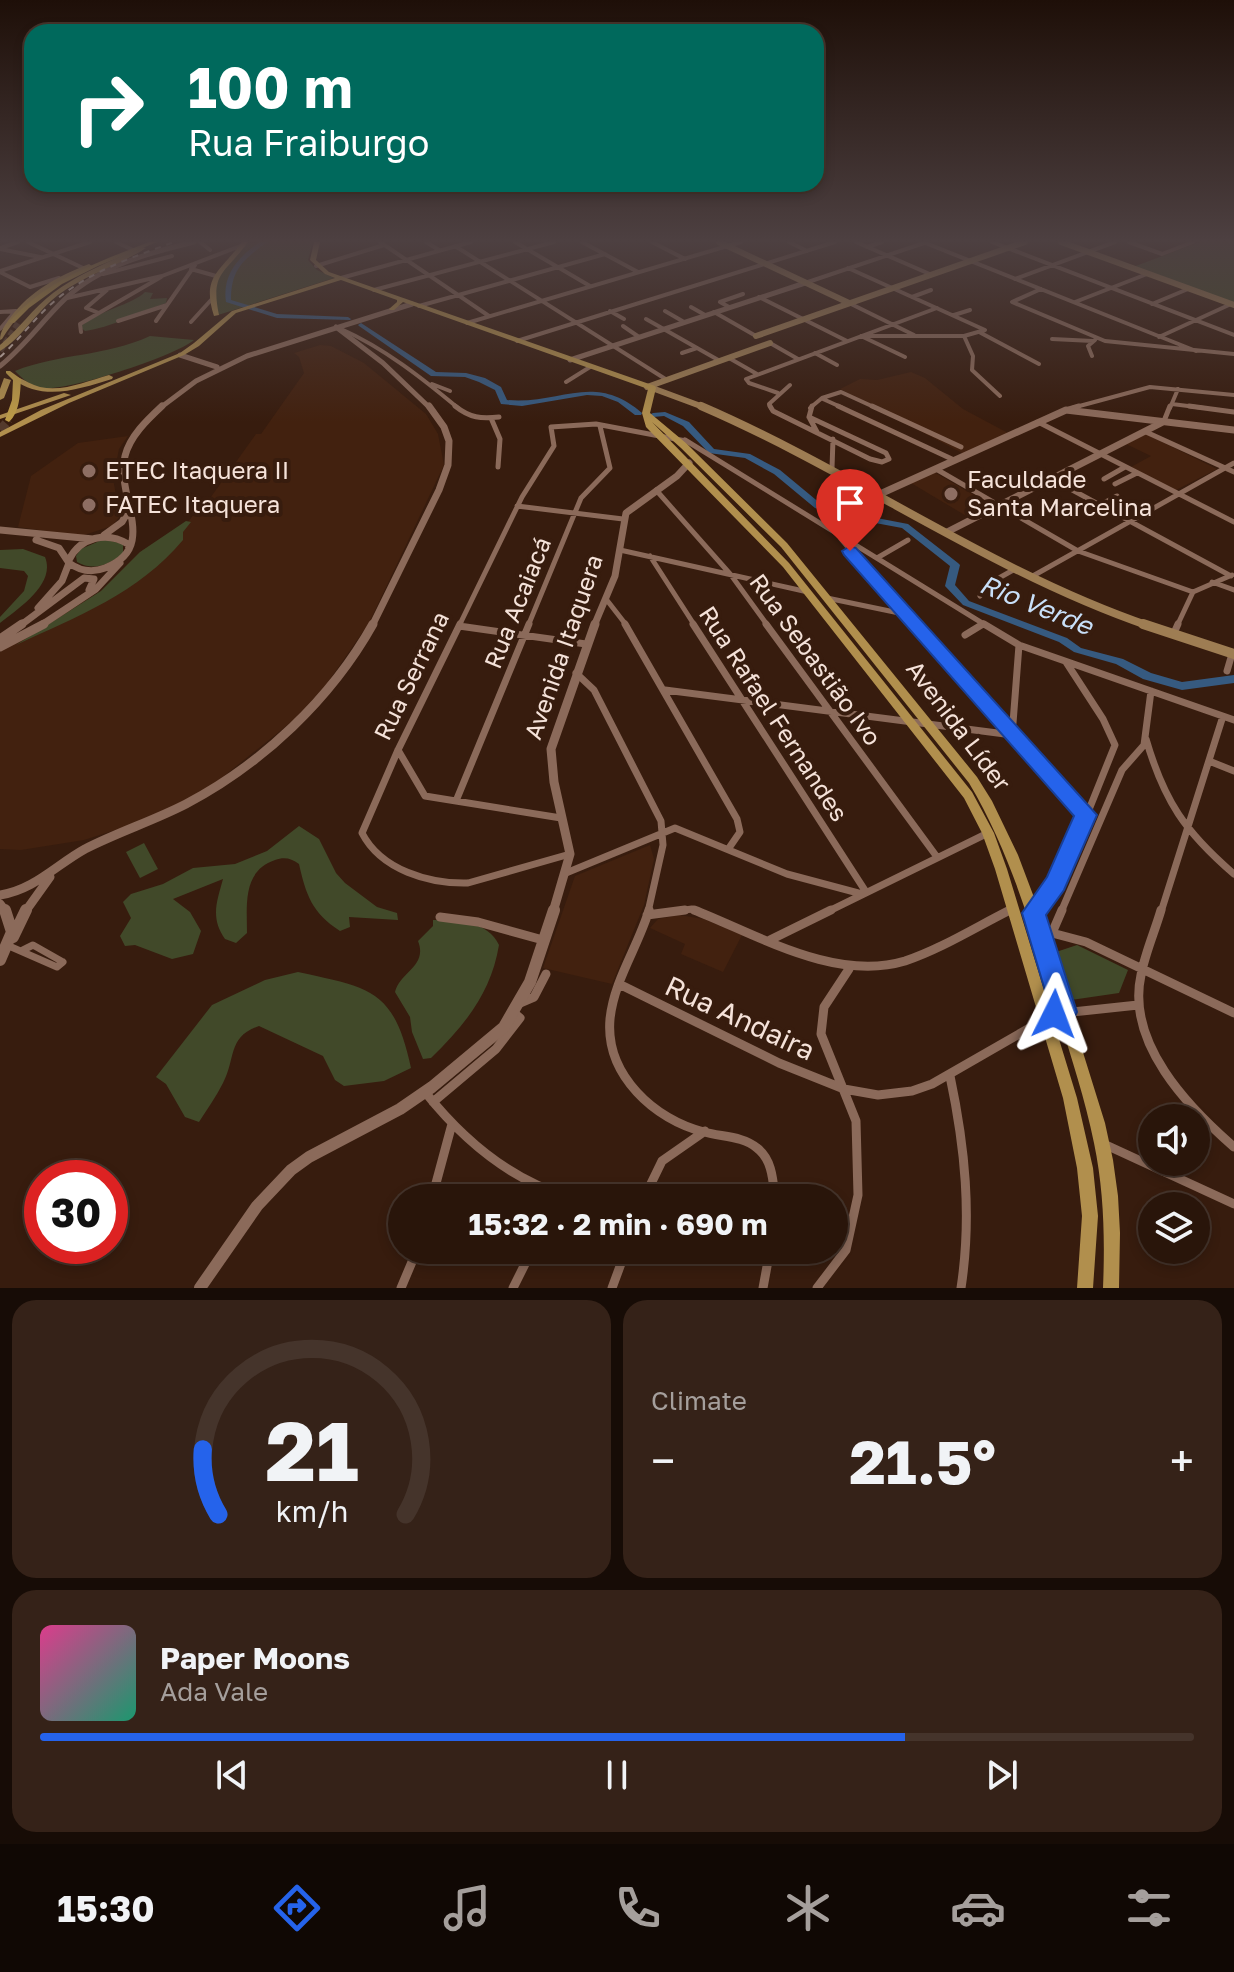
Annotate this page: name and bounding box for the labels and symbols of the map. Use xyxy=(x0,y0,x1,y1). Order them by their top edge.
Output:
place label: ETEC Itaquera II xyxy=(105,455,289,484)
marker: ETEC Itaquera II xyxy=(80,462,98,480)
place label: Faculdade Santa Marcelina xyxy=(967,464,1152,521)
pin xyxy=(816,469,884,551)
marker: Faculdade Santa Marcelina xyxy=(942,485,960,503)
place label: FATEC Itaquera xyxy=(105,489,280,518)
marker: FATEC Itaquera xyxy=(80,496,98,514)
street label: Rua Acaiacá xyxy=(477,533,556,672)
street label: Avenida Itaquera xyxy=(517,550,608,743)
street label: Rua Sebastião Ivo xyxy=(744,568,888,751)
water label: Rio Verde xyxy=(975,568,1099,642)
street label: Rua Rafael Fernandes xyxy=(694,600,855,826)
street label: Rua Serrana xyxy=(367,606,454,744)
street label: Avenida Líder xyxy=(901,654,1017,796)
street label: Rua Andaira xyxy=(660,969,820,1067)
position arrow xyxy=(1012,972,1096,1056)
speed limit sign: 30 xyxy=(24,1160,128,1264)

